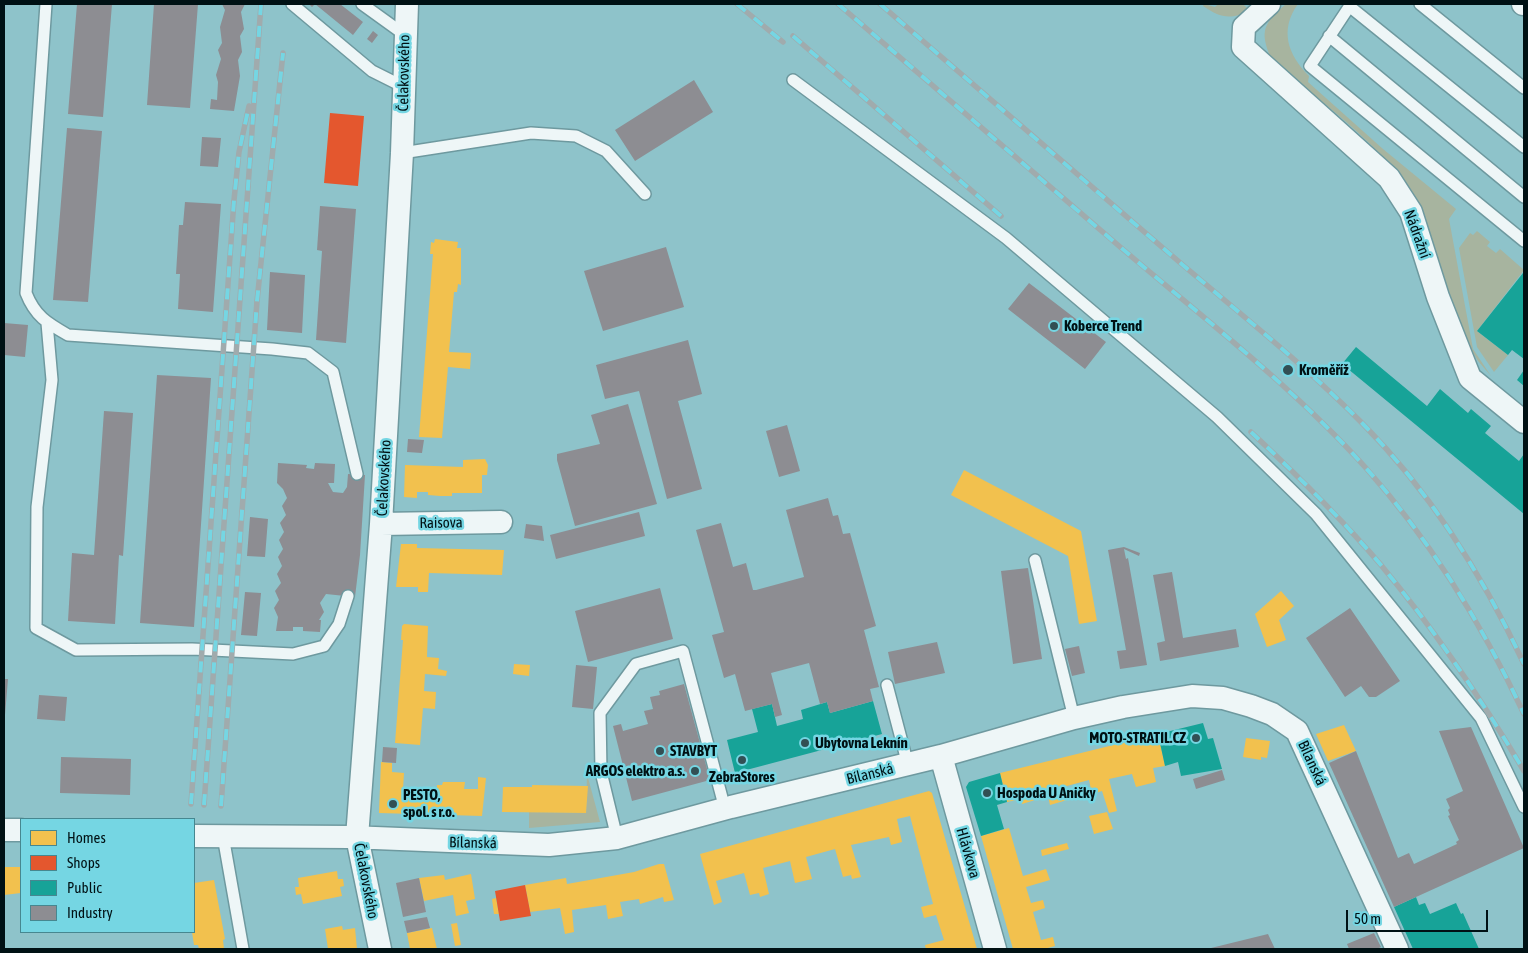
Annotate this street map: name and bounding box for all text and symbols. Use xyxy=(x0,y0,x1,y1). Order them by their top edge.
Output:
street label: Čelakovského xyxy=(394,35,414,111)
street label: Nádražní xyxy=(1400,207,1434,261)
place label: Koberce Trend xyxy=(1064,317,1142,335)
marker: Koberce Trend xyxy=(1048,320,1060,332)
place label: Kroměříž xyxy=(1299,361,1349,379)
marker: Kroměříž xyxy=(1281,363,1295,377)
street label: Čelakovského xyxy=(373,439,395,517)
street label: Raisova xyxy=(419,514,463,532)
place label: MOTO-STRATIL.CZ xyxy=(1089,729,1186,747)
marker: MOTO-STRATIL.CZ xyxy=(1190,732,1202,744)
place label: Ubytovna Leknín xyxy=(815,734,908,752)
marker: Ubytovna Leknín xyxy=(799,737,811,749)
street label: Bílanská xyxy=(1294,738,1330,788)
place label: STAVBYT xyxy=(670,742,717,760)
marker: STAVBYT xyxy=(654,745,666,757)
marker: ZebraStores xyxy=(736,754,748,766)
street label: Bílanská xyxy=(845,760,895,788)
place label: ARGOS elektro a.s. xyxy=(586,762,685,780)
marker: ARGOS elektro a.s. xyxy=(689,765,701,777)
place label: ZebraStores xyxy=(709,768,775,786)
place label: Hospoda U Aničky xyxy=(997,784,1096,802)
place label: PESTO, spol. s r.o. xyxy=(403,786,455,821)
marker: Hospoda U Aničky xyxy=(981,787,993,799)
marker: PESTO, spol. s r.o. xyxy=(387,798,399,810)
legend xyxy=(20,818,195,933)
street label: Hlávkova xyxy=(952,826,984,880)
text: Homes xyxy=(67,829,106,846)
street label: Bílanská xyxy=(449,834,497,852)
street label: Čelakovského xyxy=(350,842,382,920)
text: Shops xyxy=(67,854,100,871)
text: Public xyxy=(67,879,102,896)
scale bar xyxy=(1348,900,1490,932)
text: Industry xyxy=(67,904,113,921)
text: 50 m xyxy=(1354,910,1381,927)

